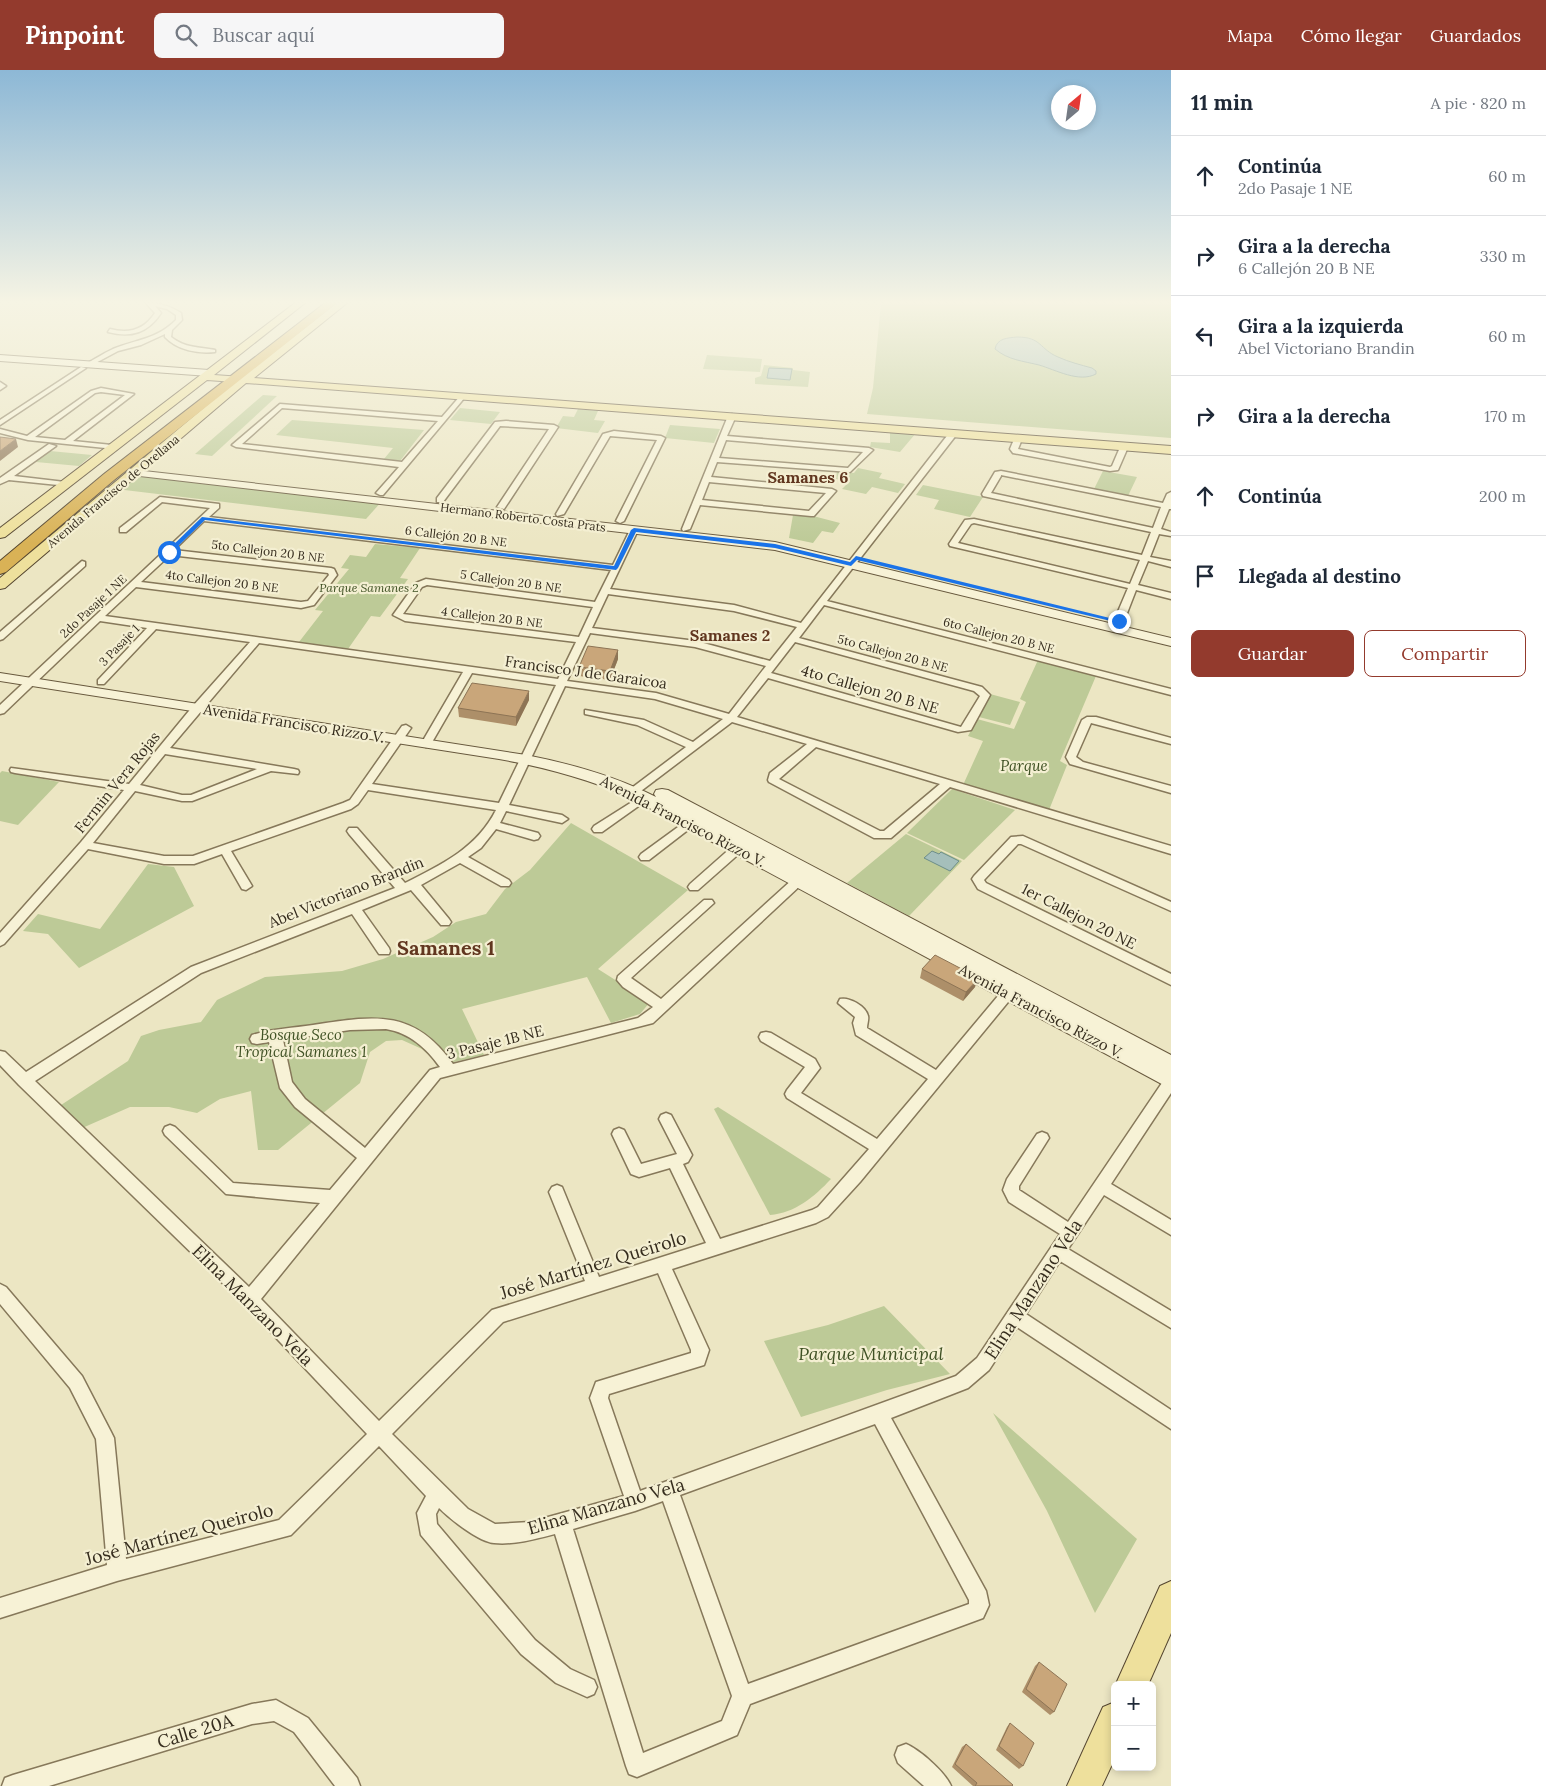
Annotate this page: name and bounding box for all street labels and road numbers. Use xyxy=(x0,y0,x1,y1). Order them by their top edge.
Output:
street label: Avenida Francisco de Orellana xyxy=(43,431,182,551)
street label: Hermano Roberto Costa Prats xyxy=(439,499,607,535)
street label: 6 Callejón 20 B NE xyxy=(404,522,508,550)
street label: 5to Callejon 20 B NE xyxy=(211,537,325,565)
street label: 5 Callejon 20 B NE xyxy=(459,566,563,596)
street label: 4to Callejon 20 B NE xyxy=(165,567,279,595)
street label: 2do Pasaje 1 NE xyxy=(56,571,130,641)
street label: 4 Callejon 20 B NE xyxy=(440,603,544,631)
street label: 6to Callejon 20 B NE xyxy=(942,614,1056,656)
street label: 3 Pasaje 1 xyxy=(95,621,143,669)
street label: 5to Callejon 20 B NE xyxy=(836,631,950,675)
street label: Francisco J de Garaicoa xyxy=(504,651,669,693)
street label: 4to Callejon 20 B NE xyxy=(799,660,941,718)
street label: Avenida Francisco Rizzo V. xyxy=(201,699,386,747)
street label: Fermin Vera Rojas xyxy=(70,727,164,837)
street label: Avenida Francisco Rizzo V. xyxy=(596,770,769,871)
street label: Abel Victoriano Brandin xyxy=(265,852,426,932)
street label: 1er Callejon 20 NE xyxy=(1018,879,1140,953)
street label: Avenida Francisco Rizzo V. xyxy=(955,959,1126,1062)
street label: 3 Pasaje 1B NE xyxy=(445,1021,545,1063)
street label: Elina Manzano Vela xyxy=(979,1215,1087,1363)
street label: José Martínez Queirolo xyxy=(496,1226,689,1305)
street label: Elina Manzano Vela xyxy=(187,1239,319,1371)
street label: Elina Manzano Vela xyxy=(525,1473,687,1539)
street label: José Martínez Queirolo xyxy=(81,1498,276,1570)
street label: Calle 20A xyxy=(154,1708,236,1753)

